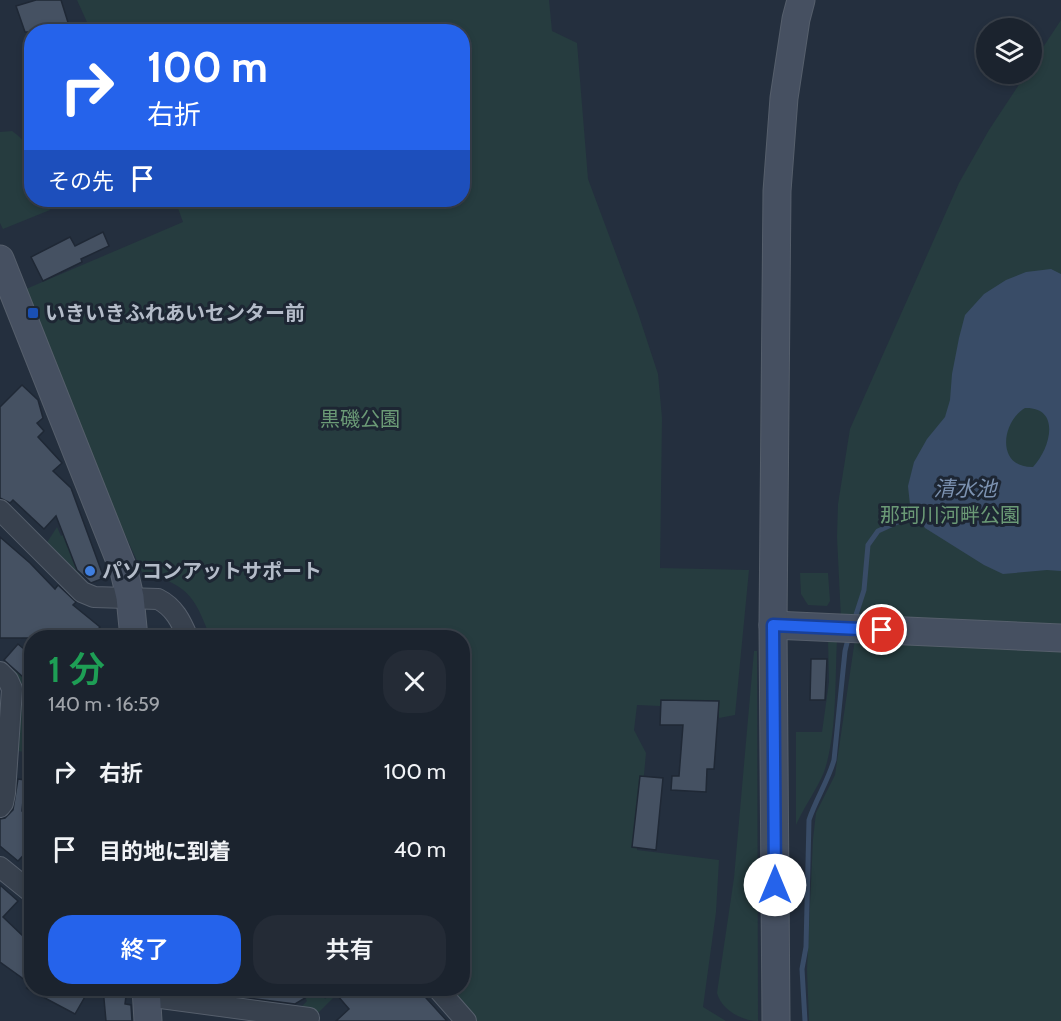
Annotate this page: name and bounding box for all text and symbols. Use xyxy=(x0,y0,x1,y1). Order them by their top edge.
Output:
map controls xyxy=(976,18,1042,84)
button: layers xyxy=(976,18,1042,84)
text: 100 m xyxy=(147,41,268,93)
icon: right xyxy=(48,48,126,126)
text: 右折 xyxy=(147,98,201,131)
icon: arrive xyxy=(126,162,159,195)
text: その先 xyxy=(48,168,114,195)
place label: いきいきふれあいセンター前 xyxy=(45,301,305,325)
marker: いきいきふれあいセンター前 xyxy=(26,306,40,320)
park label: 黒磯公園 xyxy=(320,407,400,431)
water label: 清水池 xyxy=(934,476,998,501)
park label: 那珂川河畔公園 xyxy=(880,503,1020,527)
place label: パソコンアットサポート xyxy=(102,559,322,583)
marker: パソコンアットサポート xyxy=(83,564,97,578)
pin xyxy=(856,604,907,655)
icon: arrive xyxy=(865,613,898,646)
text: 1 分 xyxy=(48,647,105,691)
button: close xyxy=(383,650,446,713)
text: 140 m · 16:59 xyxy=(48,692,160,716)
icon: right xyxy=(48,755,81,788)
text: 100 m xyxy=(384,758,446,785)
text: 右折 xyxy=(99,760,143,787)
icon: arrive xyxy=(48,833,81,866)
text: 40 m xyxy=(394,836,446,863)
text: 目的地に到着 xyxy=(99,838,231,865)
position arrow xyxy=(743,853,807,917)
button: 終了 xyxy=(48,915,241,984)
button: 共有 xyxy=(253,915,446,984)

